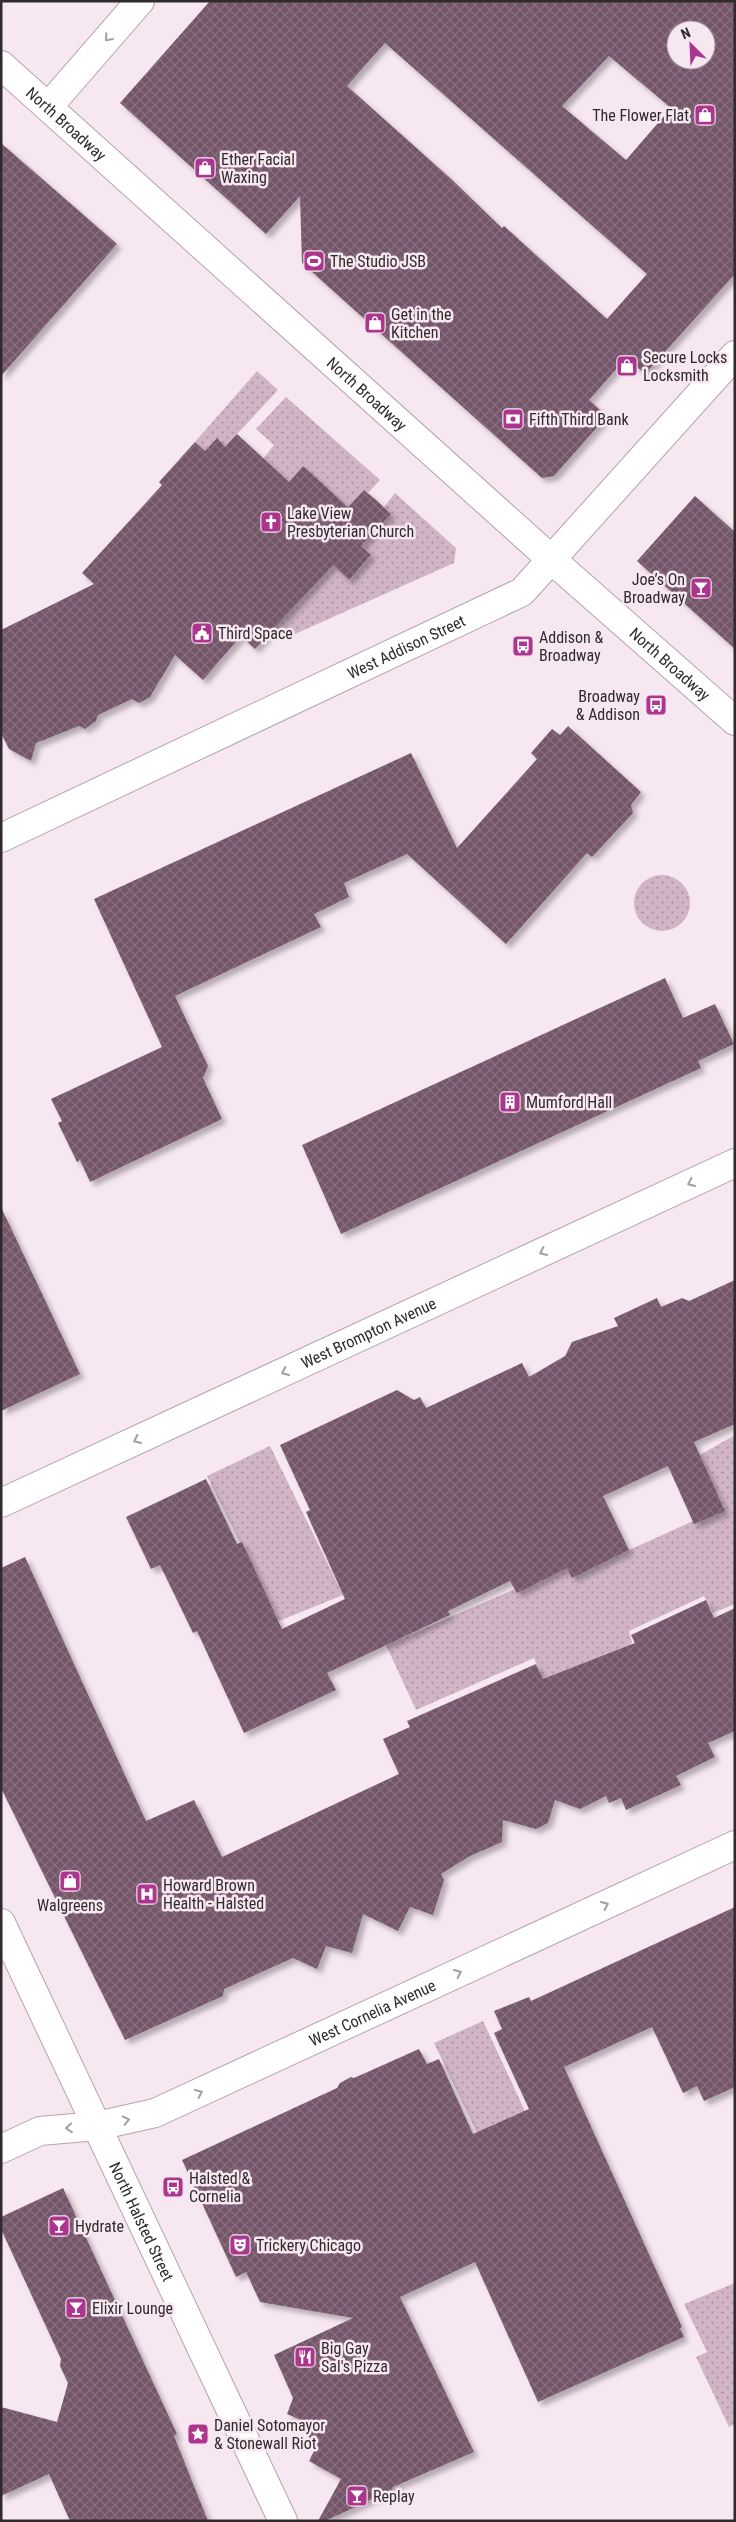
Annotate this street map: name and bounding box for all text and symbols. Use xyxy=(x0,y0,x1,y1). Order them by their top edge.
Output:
north arrow xyxy=(666,20,716,70)
text: N xyxy=(679,24,693,42)
one-way arrow xyxy=(105,32,114,41)
street label: North Broadway xyxy=(22,83,110,165)
shop icon: The Flower Flat xyxy=(693,103,717,127)
place label: The Flower Flat xyxy=(592,106,689,125)
place label: Ether Facial Waxing xyxy=(221,150,295,187)
shop icon: Ether Facial Waxing xyxy=(193,156,217,180)
sports icon: The Studio JSB xyxy=(302,249,326,273)
place label: The Studio JSB xyxy=(330,252,426,271)
place label: Get in the Kitchen xyxy=(391,305,451,342)
shop icon: Get in the Kitchen xyxy=(363,311,387,335)
place label: Secure Locks Locksmith xyxy=(643,348,727,385)
street label: North Broadway xyxy=(323,353,411,435)
shop icon: Secure Locks Locksmith xyxy=(615,354,639,378)
bank icon: Fifth Third Bank xyxy=(501,407,525,431)
place label: Fifth Third Bank xyxy=(529,410,629,429)
place label: Lake View Presbyterian Church xyxy=(287,504,414,541)
church icon: Lake View Presbyterian Church xyxy=(259,510,283,534)
place label: Joe’s On Broadway xyxy=(623,570,685,607)
bar icon: Joe’s On Broadway xyxy=(689,576,713,600)
street label: West Addison Street xyxy=(344,611,469,683)
public building icon: Third Space xyxy=(190,621,214,645)
place label: Third Space xyxy=(218,624,293,643)
street label: North Broadway xyxy=(626,624,714,705)
place label: Addison & Broadway xyxy=(539,628,604,665)
bus stop icon: Addison & Broadway xyxy=(511,634,535,658)
place label: Broadway & Addison xyxy=(576,687,640,724)
bus stop icon: Broadway & Addison xyxy=(644,693,668,717)
building icon: Mumford Hall xyxy=(498,1090,522,1114)
place label: Mumford Hall xyxy=(526,1093,612,1112)
one-way arrow xyxy=(687,1177,696,1187)
one-way arrow xyxy=(539,1245,548,1256)
street label: West Brompton Avenue xyxy=(298,1294,439,1373)
one-way arrow xyxy=(281,1365,290,1375)
one-way arrow xyxy=(133,1434,142,1444)
shop icon: Walgreens xyxy=(58,1869,82,1893)
place label: Howard Brown Health - Halsted xyxy=(163,1876,264,1913)
hospital icon: Howard Brown Health - Halsted xyxy=(135,1882,159,1906)
place label: Walgreens xyxy=(37,1896,103,1915)
one-way arrow xyxy=(600,1901,609,1911)
one-way arrow xyxy=(453,1969,462,1979)
street label: West Cornelia Avenue xyxy=(306,1976,439,2050)
one-way arrow xyxy=(194,2088,203,2099)
one-way arrow xyxy=(122,2115,131,2126)
one-way arrow xyxy=(64,2123,72,2134)
street label: North Halsted Street xyxy=(105,2159,178,2284)
place label: Halsted & Cornelia xyxy=(189,2169,250,2206)
bus stop icon: Halsted & Cornelia xyxy=(161,2175,185,2199)
bar icon: Hydrate xyxy=(47,2214,71,2238)
place label: Hydrate xyxy=(75,2217,124,2236)
theatre icon: Trickery Chicago xyxy=(228,2233,252,2257)
place label: Trickery Chicago xyxy=(256,2236,361,2255)
bar icon: Elixir Lounge xyxy=(64,2296,88,2320)
place label: Elixir Lounge xyxy=(92,2299,173,2318)
place label: Big Gay Sal's Pizza xyxy=(321,2339,388,2376)
restaurant icon: Big Gay Sal's Pizza xyxy=(293,2345,317,2369)
place label: Daniel Sotomayor & Stonewall Riot xyxy=(214,2416,325,2453)
place icon: Daniel Sotomayor & Stonewall Riot xyxy=(186,2422,210,2446)
bar icon: Replay xyxy=(345,2484,369,2508)
place label: Replay xyxy=(373,2487,415,2506)

